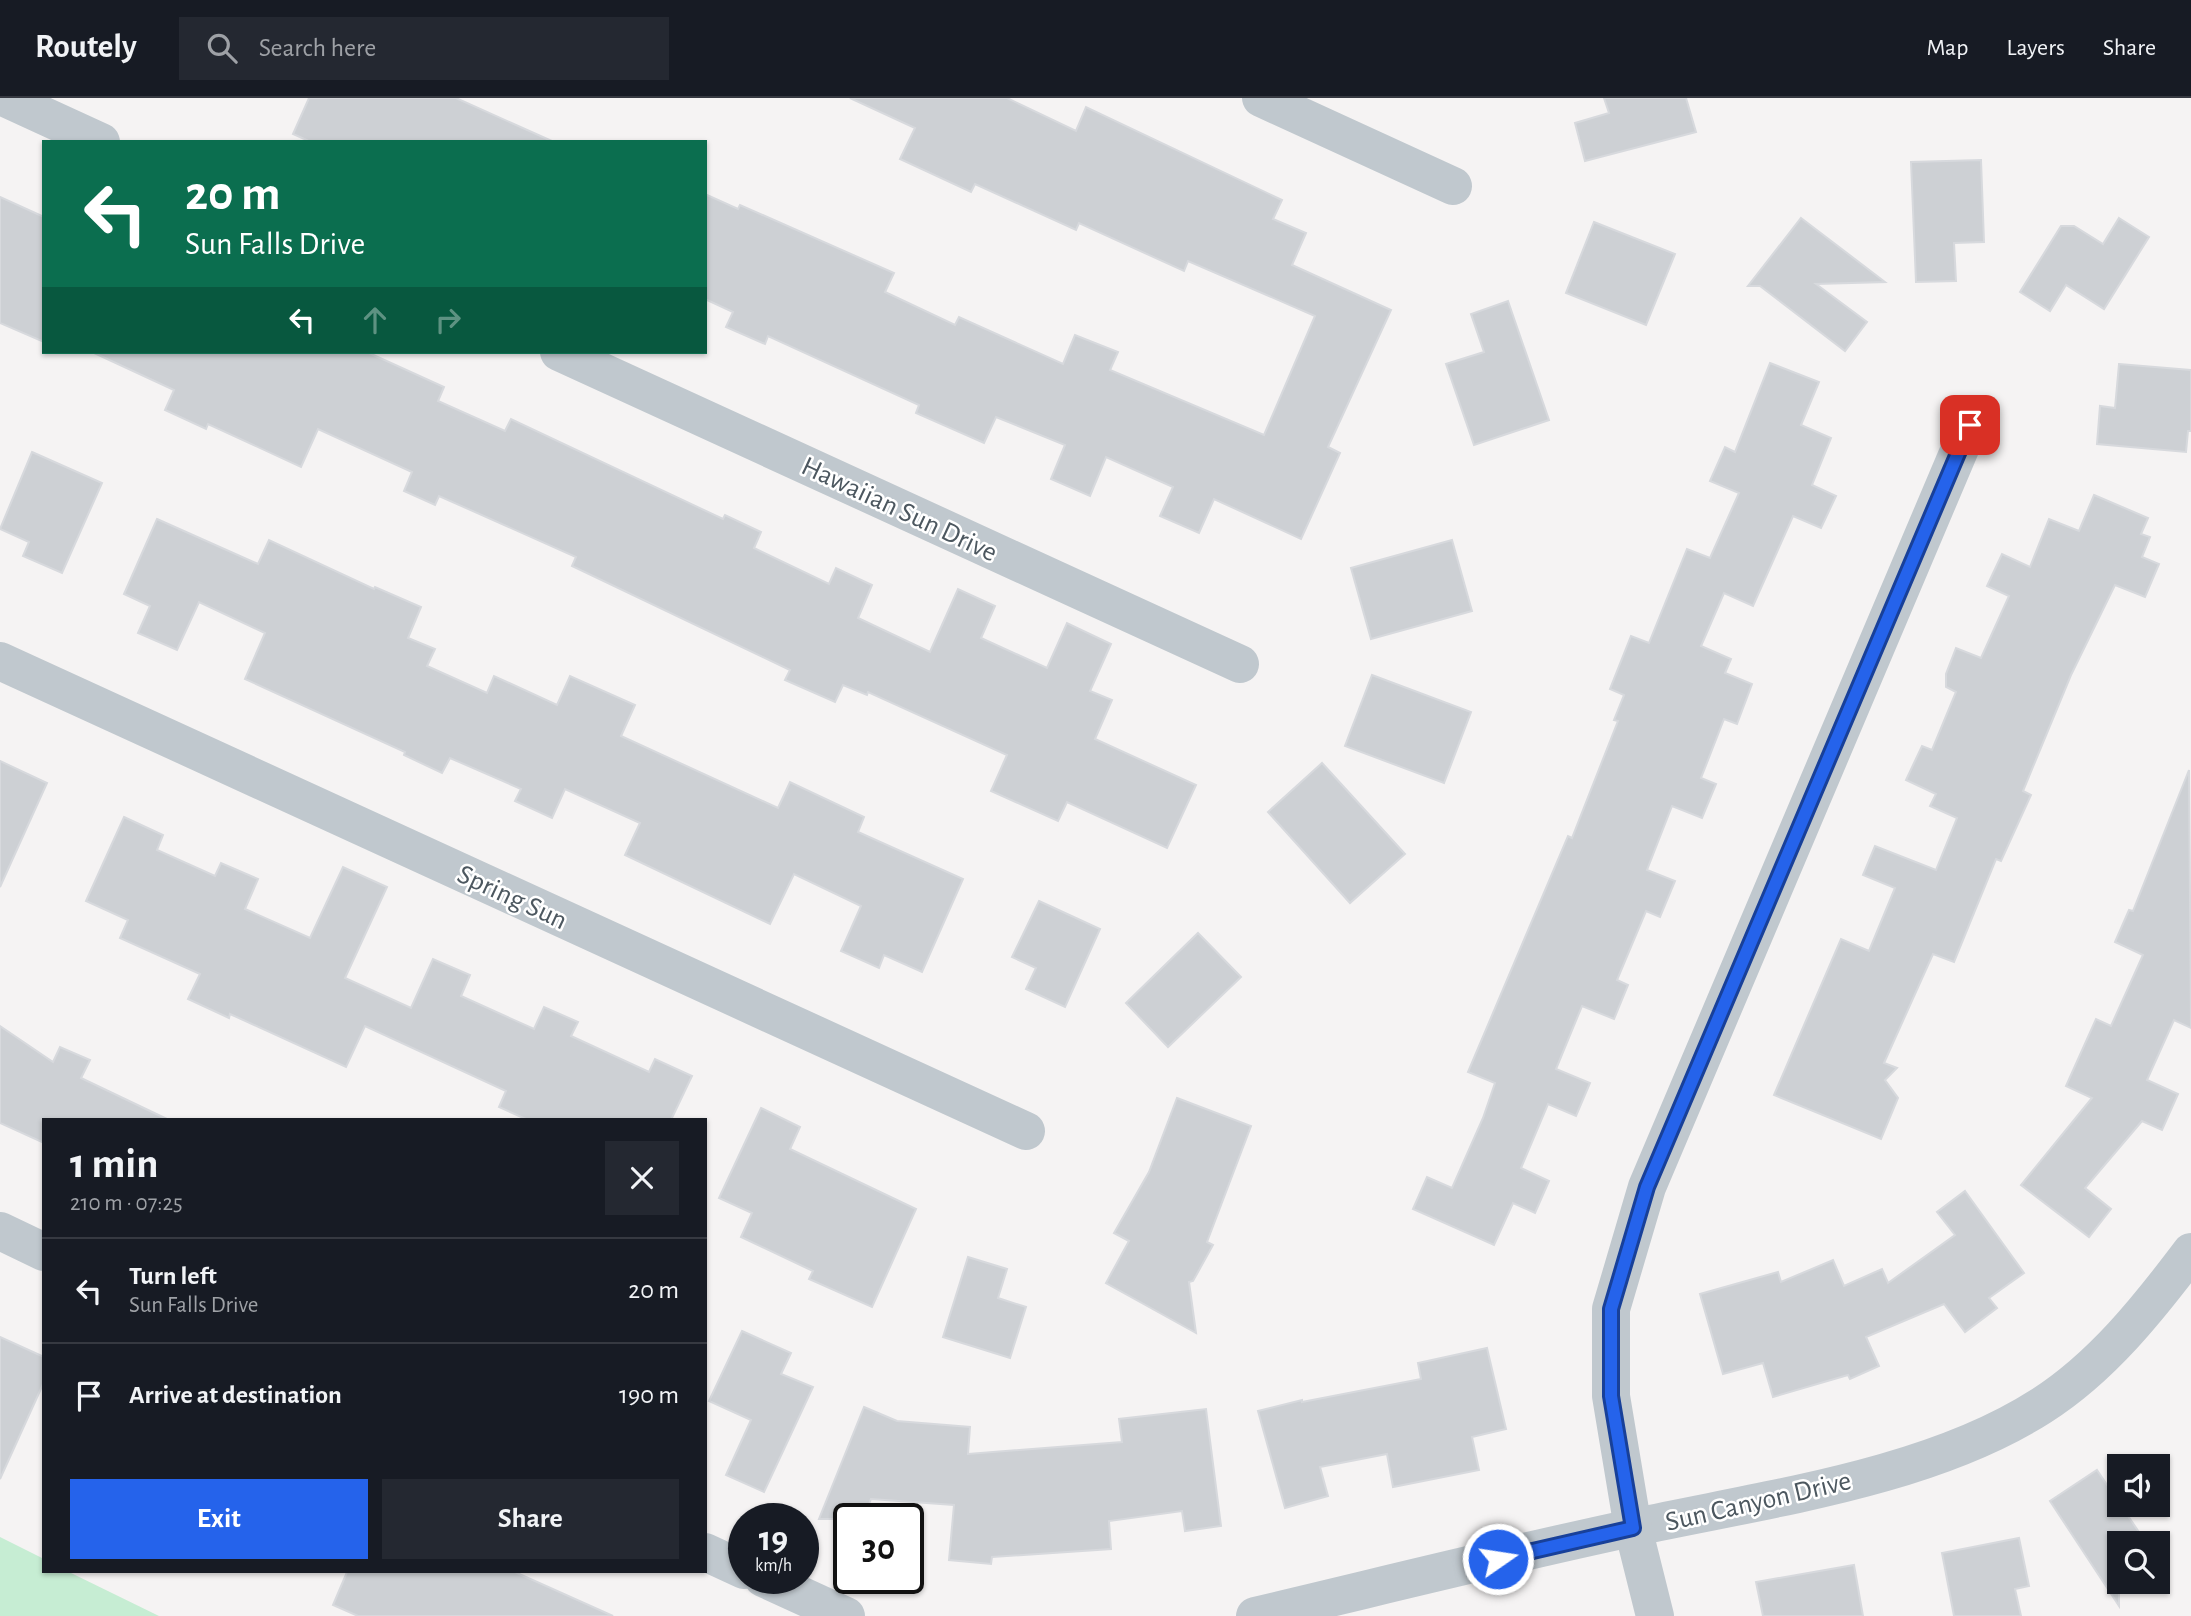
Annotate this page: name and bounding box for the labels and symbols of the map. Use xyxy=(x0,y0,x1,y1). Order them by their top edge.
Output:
pin xyxy=(1940,395,2000,455)
street label: Hawaiian Sun Drive xyxy=(797,452,1001,567)
street label: Spring Sun xyxy=(453,860,571,935)
street label: Sun Canyon Drive xyxy=(1663,1467,1854,1537)
speed limit sign: 30 xyxy=(833,1503,924,1594)
position arrow xyxy=(1461,1522,1535,1596)

